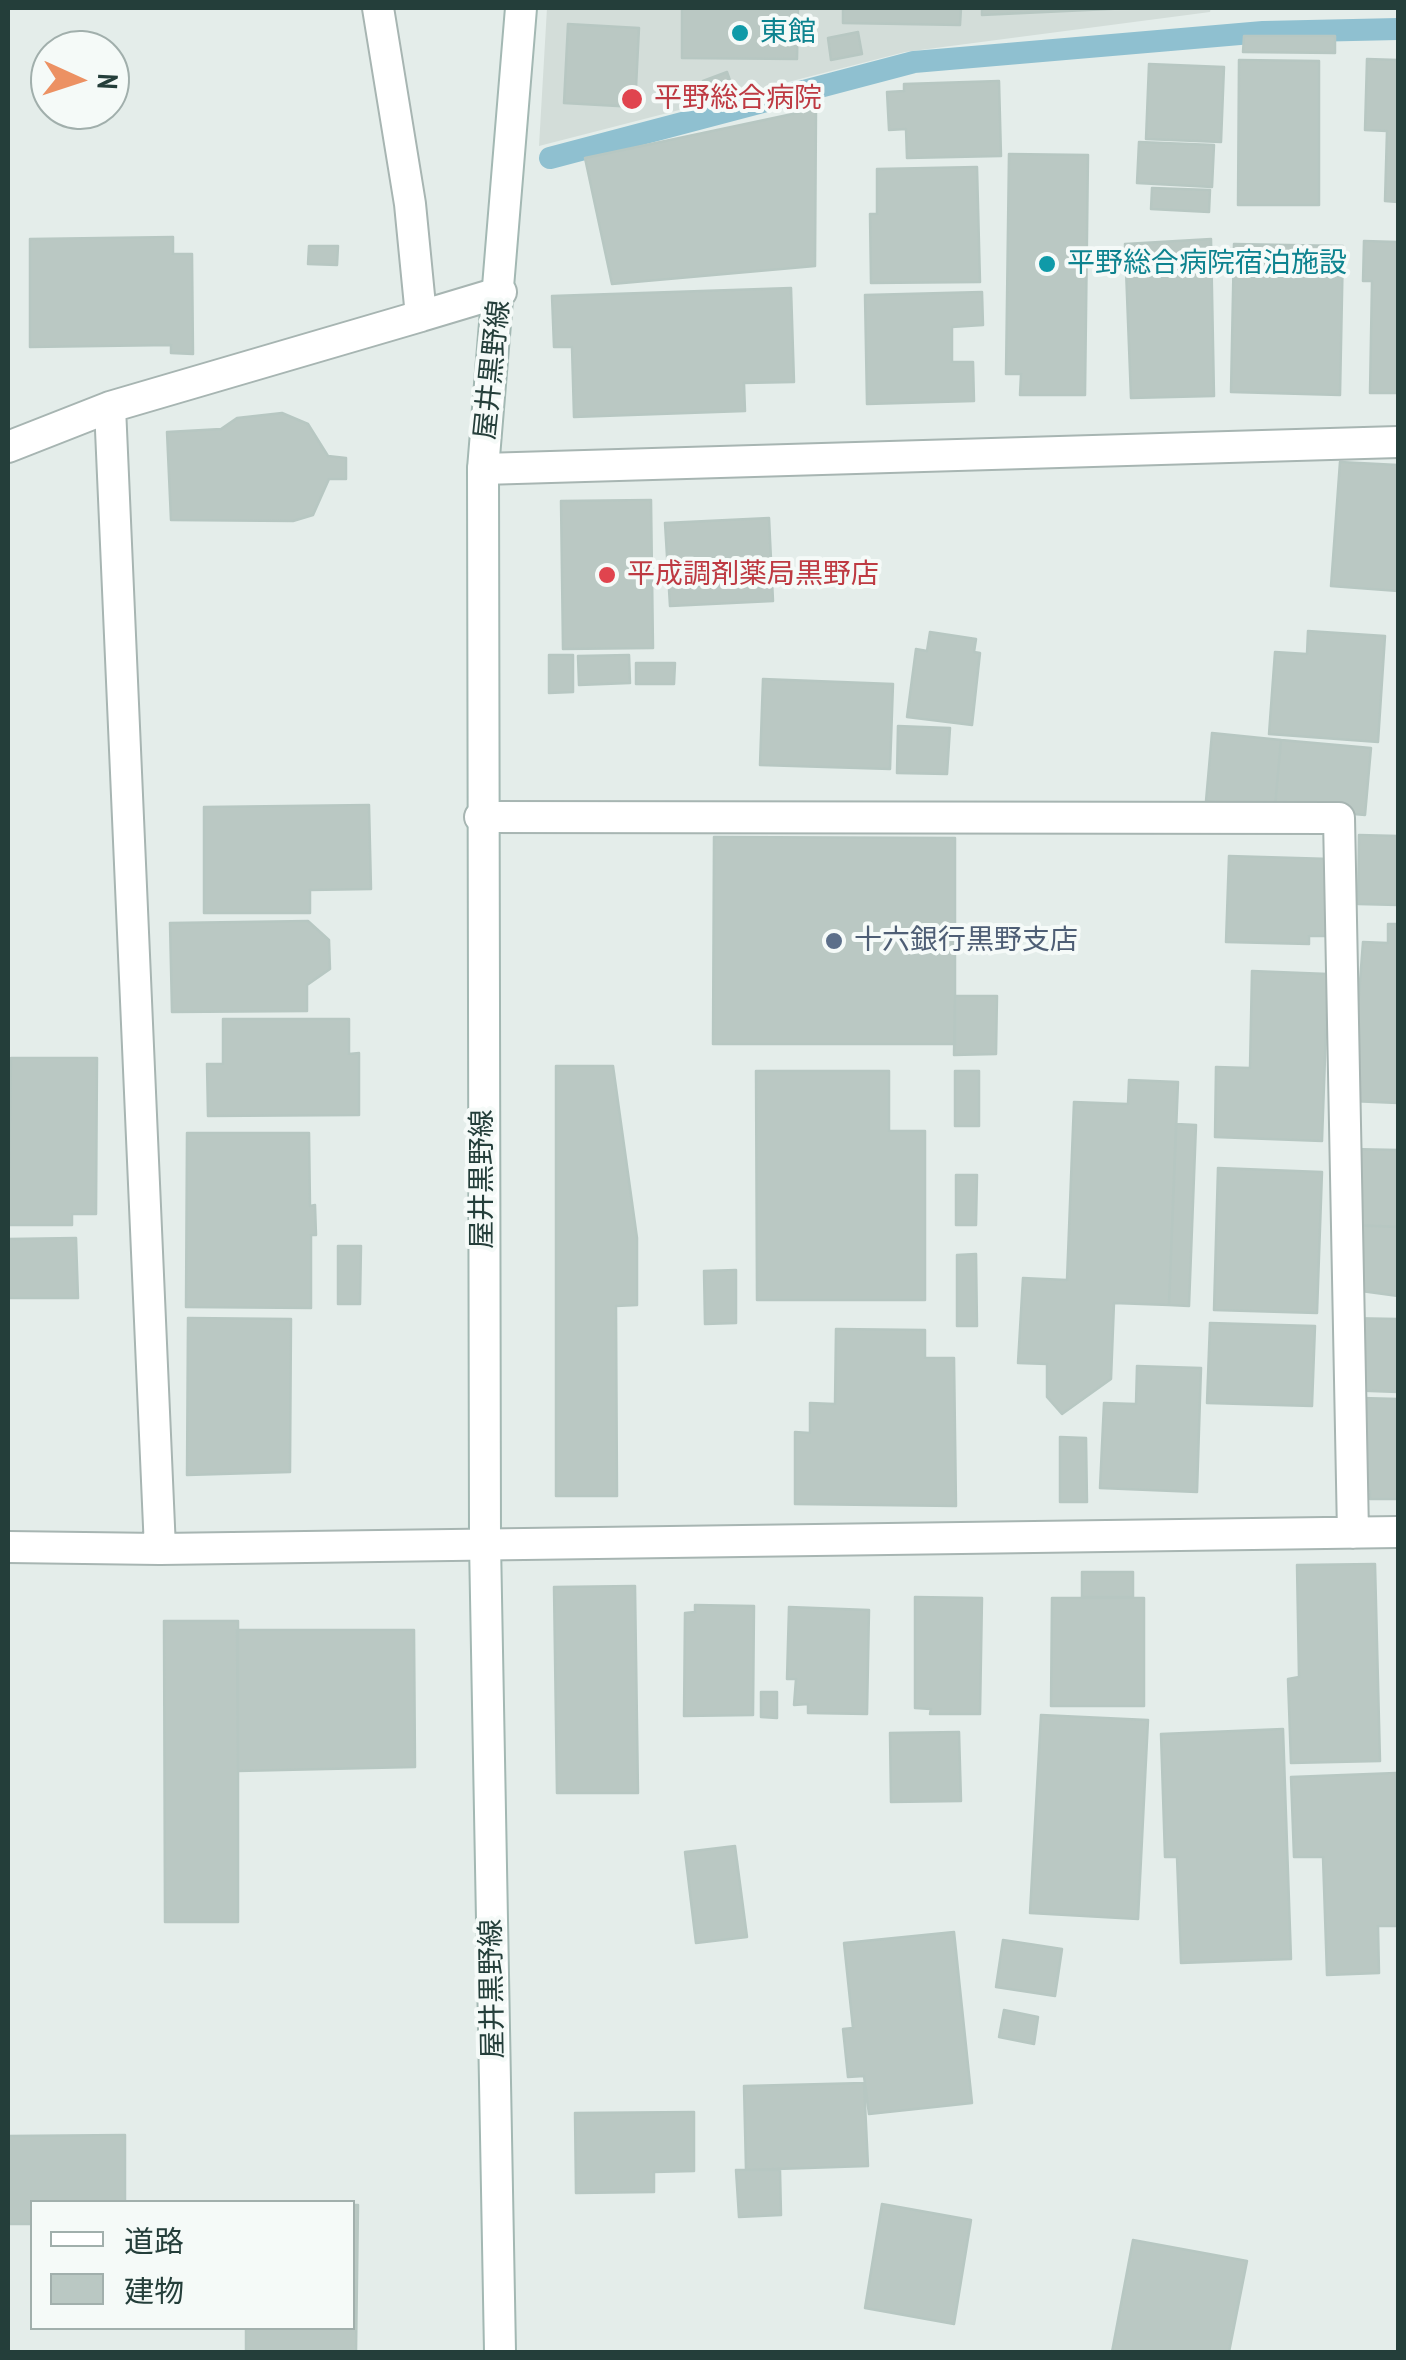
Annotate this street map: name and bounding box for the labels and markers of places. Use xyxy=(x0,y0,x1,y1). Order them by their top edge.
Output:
place label: 東館 xyxy=(760,16,816,50)
marker: 東館 xyxy=(729,22,751,44)
place label: 平野総合病院 xyxy=(654,82,822,116)
marker: 平野総合病院 xyxy=(619,86,645,112)
place label: 平野総合病院宿泊施設 xyxy=(1067,247,1347,281)
marker: 平野総合病院宿泊施設 xyxy=(1036,253,1058,275)
place label: 平成調剤薬局黒野店 xyxy=(627,558,879,592)
marker: 平成調剤薬局黒野店 xyxy=(596,564,618,586)
place label: 十六銀行黒野支店 xyxy=(854,924,1078,958)
marker: 十六銀行黒野支店 xyxy=(823,930,845,952)

